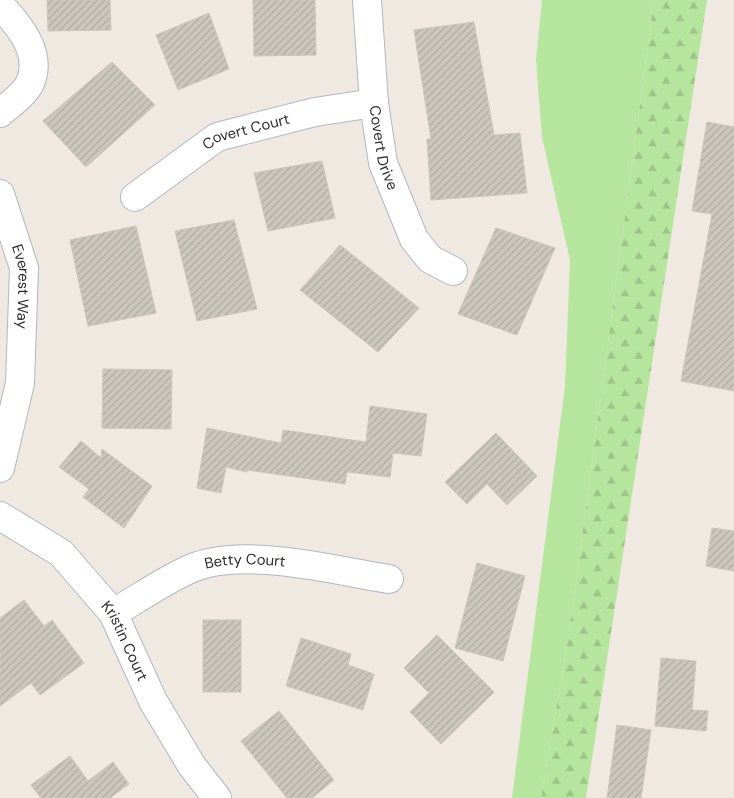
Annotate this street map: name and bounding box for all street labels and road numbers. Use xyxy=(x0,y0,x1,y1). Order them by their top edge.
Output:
street label: Covert Drive xyxy=(364,104,403,193)
street label: Covert Court xyxy=(198,109,292,154)
street label: Everest Way xyxy=(7,242,34,330)
street label: Betty Court xyxy=(203,549,287,574)
street label: Kristin Court xyxy=(97,596,153,684)

